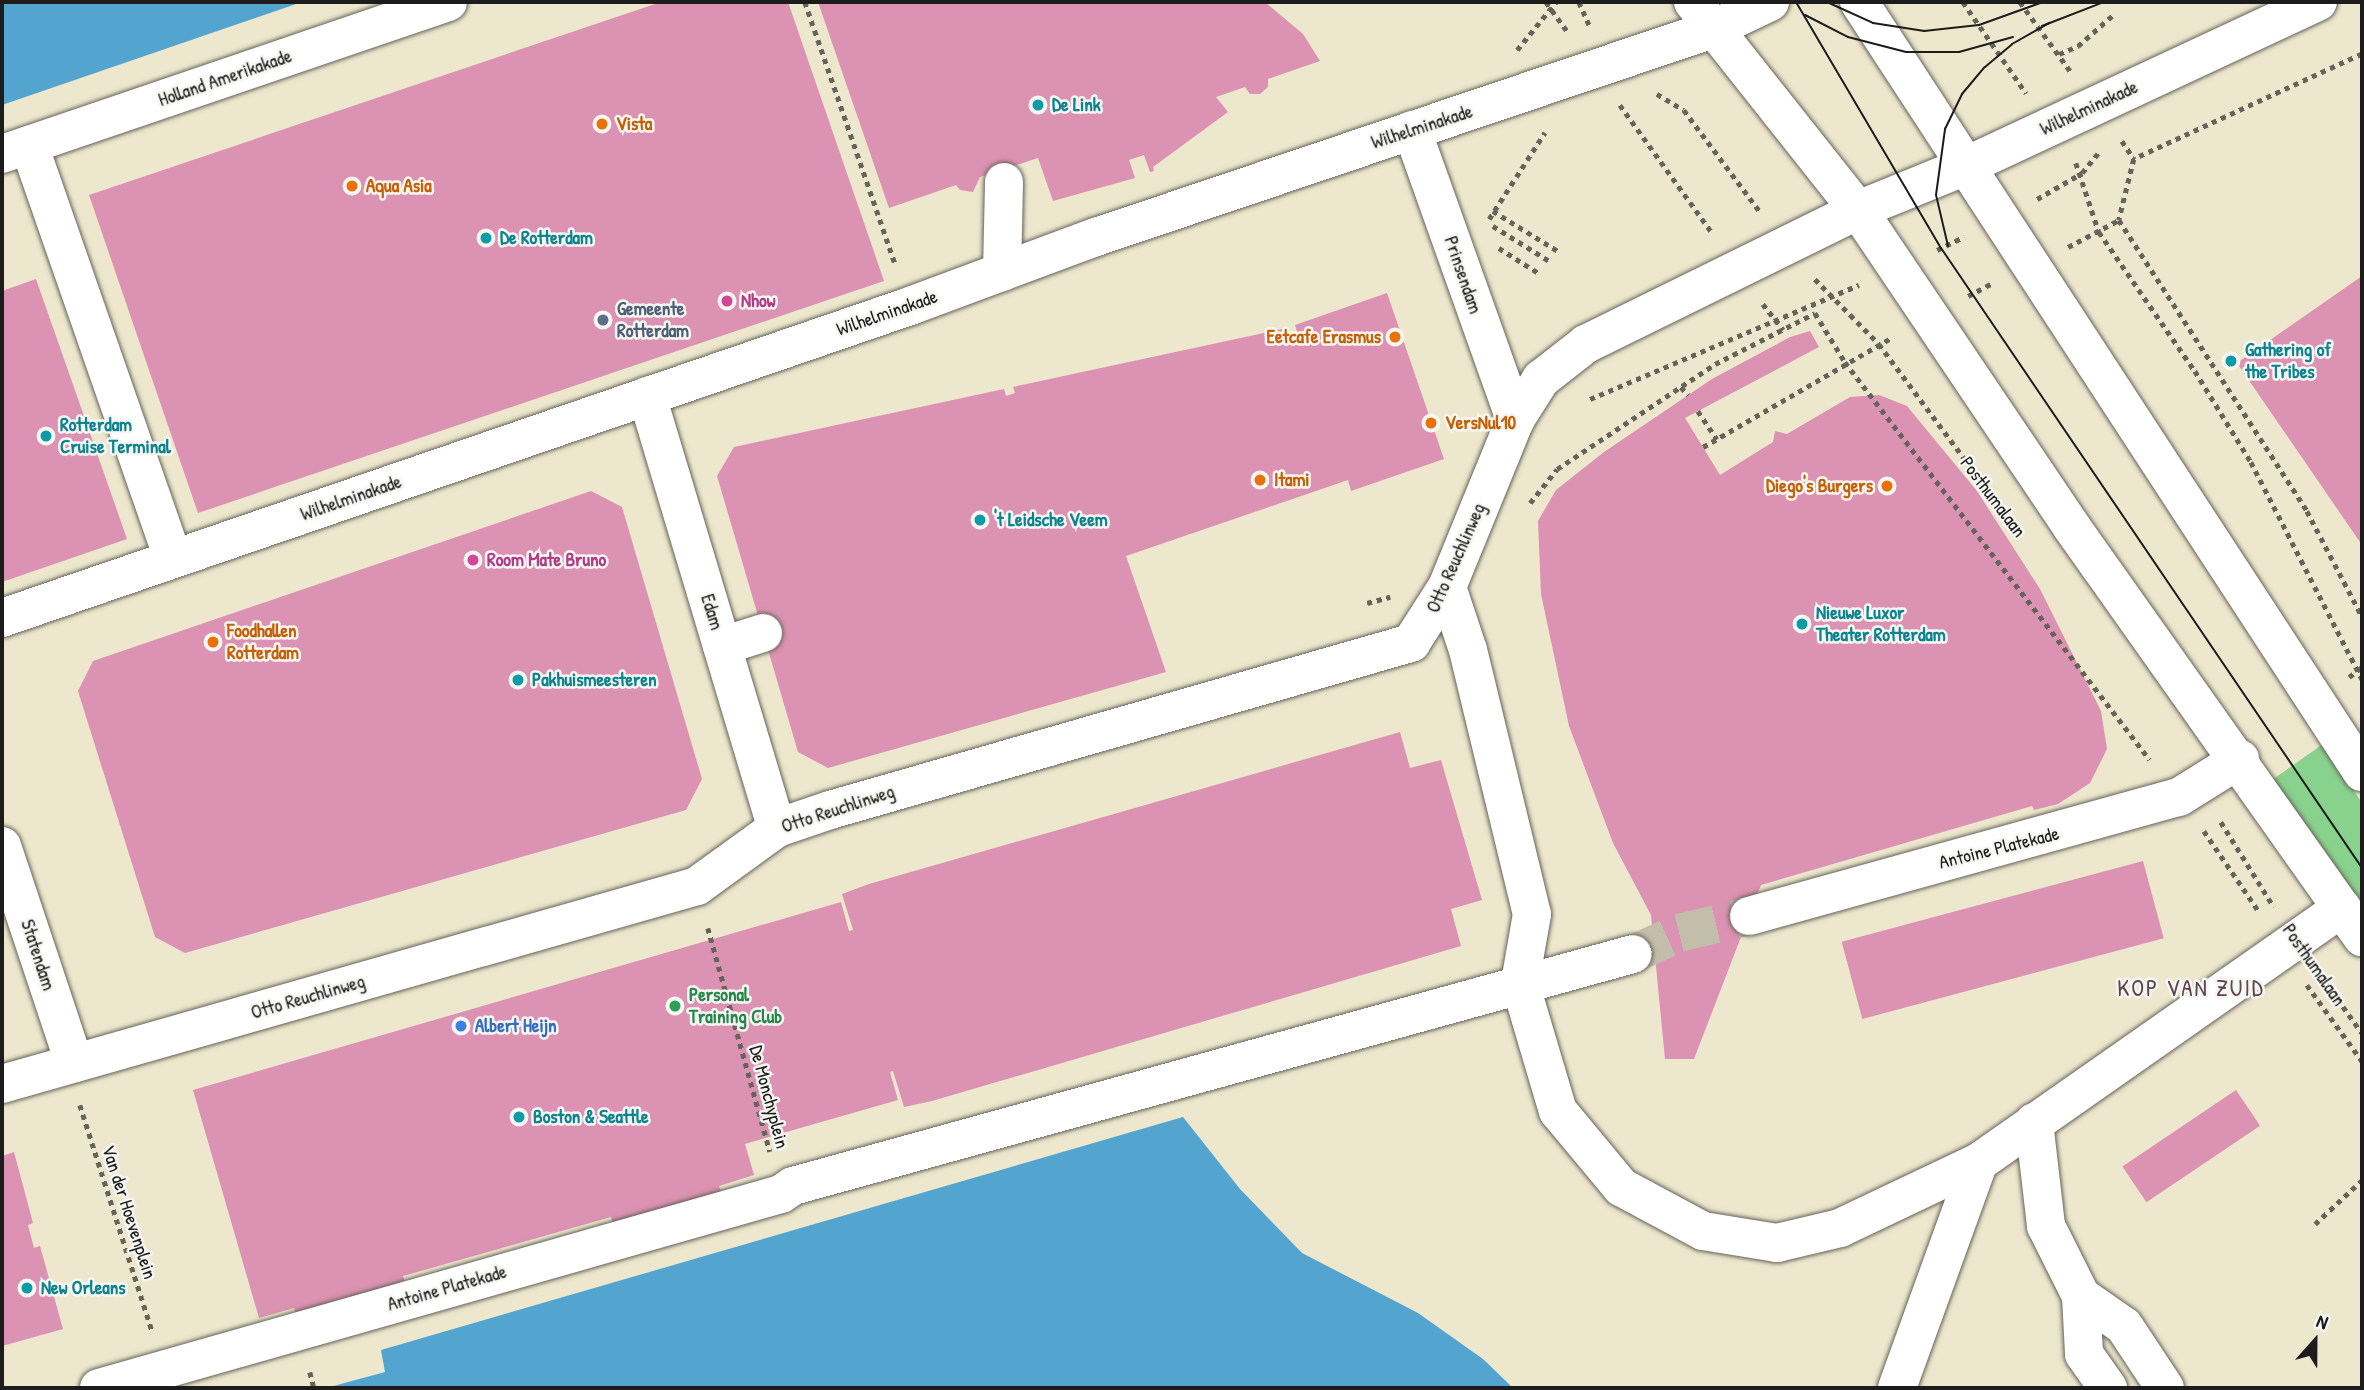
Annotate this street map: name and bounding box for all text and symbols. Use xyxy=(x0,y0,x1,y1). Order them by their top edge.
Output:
street label: Holland Amerikakade xyxy=(155,45,295,111)
street label: Wilhelminakade xyxy=(2037,75,2141,141)
place label: De Link xyxy=(1052,94,1101,116)
marker: De Link xyxy=(1030,97,1046,113)
street label: Wilhelminakade xyxy=(1368,100,1476,154)
place label: Vista xyxy=(616,113,652,135)
marker: Vista xyxy=(594,116,610,132)
place label: Aqua Asia xyxy=(366,175,432,197)
marker: Aqua Asia xyxy=(344,178,360,194)
place label: De Rotterdam xyxy=(500,227,593,249)
marker: De Rotterdam xyxy=(478,230,494,246)
street label: Prinsendam xyxy=(1439,233,1487,317)
street label: Wilhelminakade xyxy=(834,285,940,341)
place label: Nhow xyxy=(741,290,776,312)
marker: Nhow xyxy=(719,293,735,309)
place label: Gemeente Rotterdam xyxy=(617,298,689,342)
marker: Gemeente Rotterdam xyxy=(595,312,611,328)
place label: Eetcafe Erasmus xyxy=(1267,326,1381,348)
marker: Eetcafe Erasmus xyxy=(1387,329,1403,345)
place label: Gathering of the Tribes xyxy=(2245,339,2331,383)
marker: Gathering of the Tribes xyxy=(2223,353,2239,369)
place label: VersNul10 xyxy=(1445,412,1516,434)
place label: Rotterdam Cruise Terminal xyxy=(60,414,171,458)
marker: VersNul10 xyxy=(1423,415,1439,431)
marker: Rotterdam Cruise Terminal xyxy=(38,428,54,444)
street label: Posthumalaan xyxy=(1955,452,2031,542)
place label: Itami xyxy=(1274,469,1310,491)
street label: Wilhelminakade xyxy=(298,470,404,526)
marker: Itami xyxy=(1252,472,1268,488)
place label: Diego's Burgers xyxy=(1766,475,1873,497)
marker: Diego's Burgers xyxy=(1879,478,1895,494)
street label: Otto Reuchlinweg xyxy=(1422,500,1490,616)
place label: 't Leidsche Veem xyxy=(994,509,1108,531)
marker: 't Leidsche Veem xyxy=(972,512,988,528)
place label: Room Mate Bruno xyxy=(487,549,606,571)
marker: Room Mate Bruno xyxy=(465,552,481,568)
street label: Edam xyxy=(696,591,728,633)
place label: Nieuwe Luxor Theater Rotterdam xyxy=(1816,602,1946,646)
marker: Nieuwe Luxor Theater Rotterdam xyxy=(1794,616,1810,632)
place label: Foodhallen Rotterdam xyxy=(227,620,299,664)
marker: Foodhallen Rotterdam xyxy=(205,634,221,650)
place label: Pakhuismeesteren xyxy=(532,669,657,691)
marker: Pakhuismeesteren xyxy=(510,672,526,688)
street label: Otto Reuchlinweg xyxy=(779,780,897,838)
street label: Antoine Platekade xyxy=(1937,822,2061,874)
street label: Statendam xyxy=(16,917,60,993)
street label: Posthumalaan xyxy=(2277,919,2351,1011)
street label: Otto Reuchlinweg xyxy=(248,970,368,1024)
district label: KOP VAN ZUID xyxy=(2119,974,2263,1002)
place label: Personal Training Club xyxy=(689,984,782,1028)
marker: Personal Training Club xyxy=(667,998,683,1014)
place label: Albert Heijn xyxy=(475,1015,557,1037)
marker: Albert Heijn xyxy=(453,1018,469,1034)
street label: De Monchyplein xyxy=(744,1043,794,1151)
place label: Boston & Seattle xyxy=(533,1106,649,1128)
marker: Boston & Seattle xyxy=(511,1109,527,1125)
street label: Van der Hoevenplein xyxy=(97,1142,161,1282)
street label: Antoine Platekade xyxy=(385,1260,509,1316)
place label: New Orleans xyxy=(41,1277,126,1299)
marker: New Orleans xyxy=(19,1280,35,1296)
north arrow xyxy=(2280,1306,2350,1376)
text: N xyxy=(2313,1307,2332,1335)

